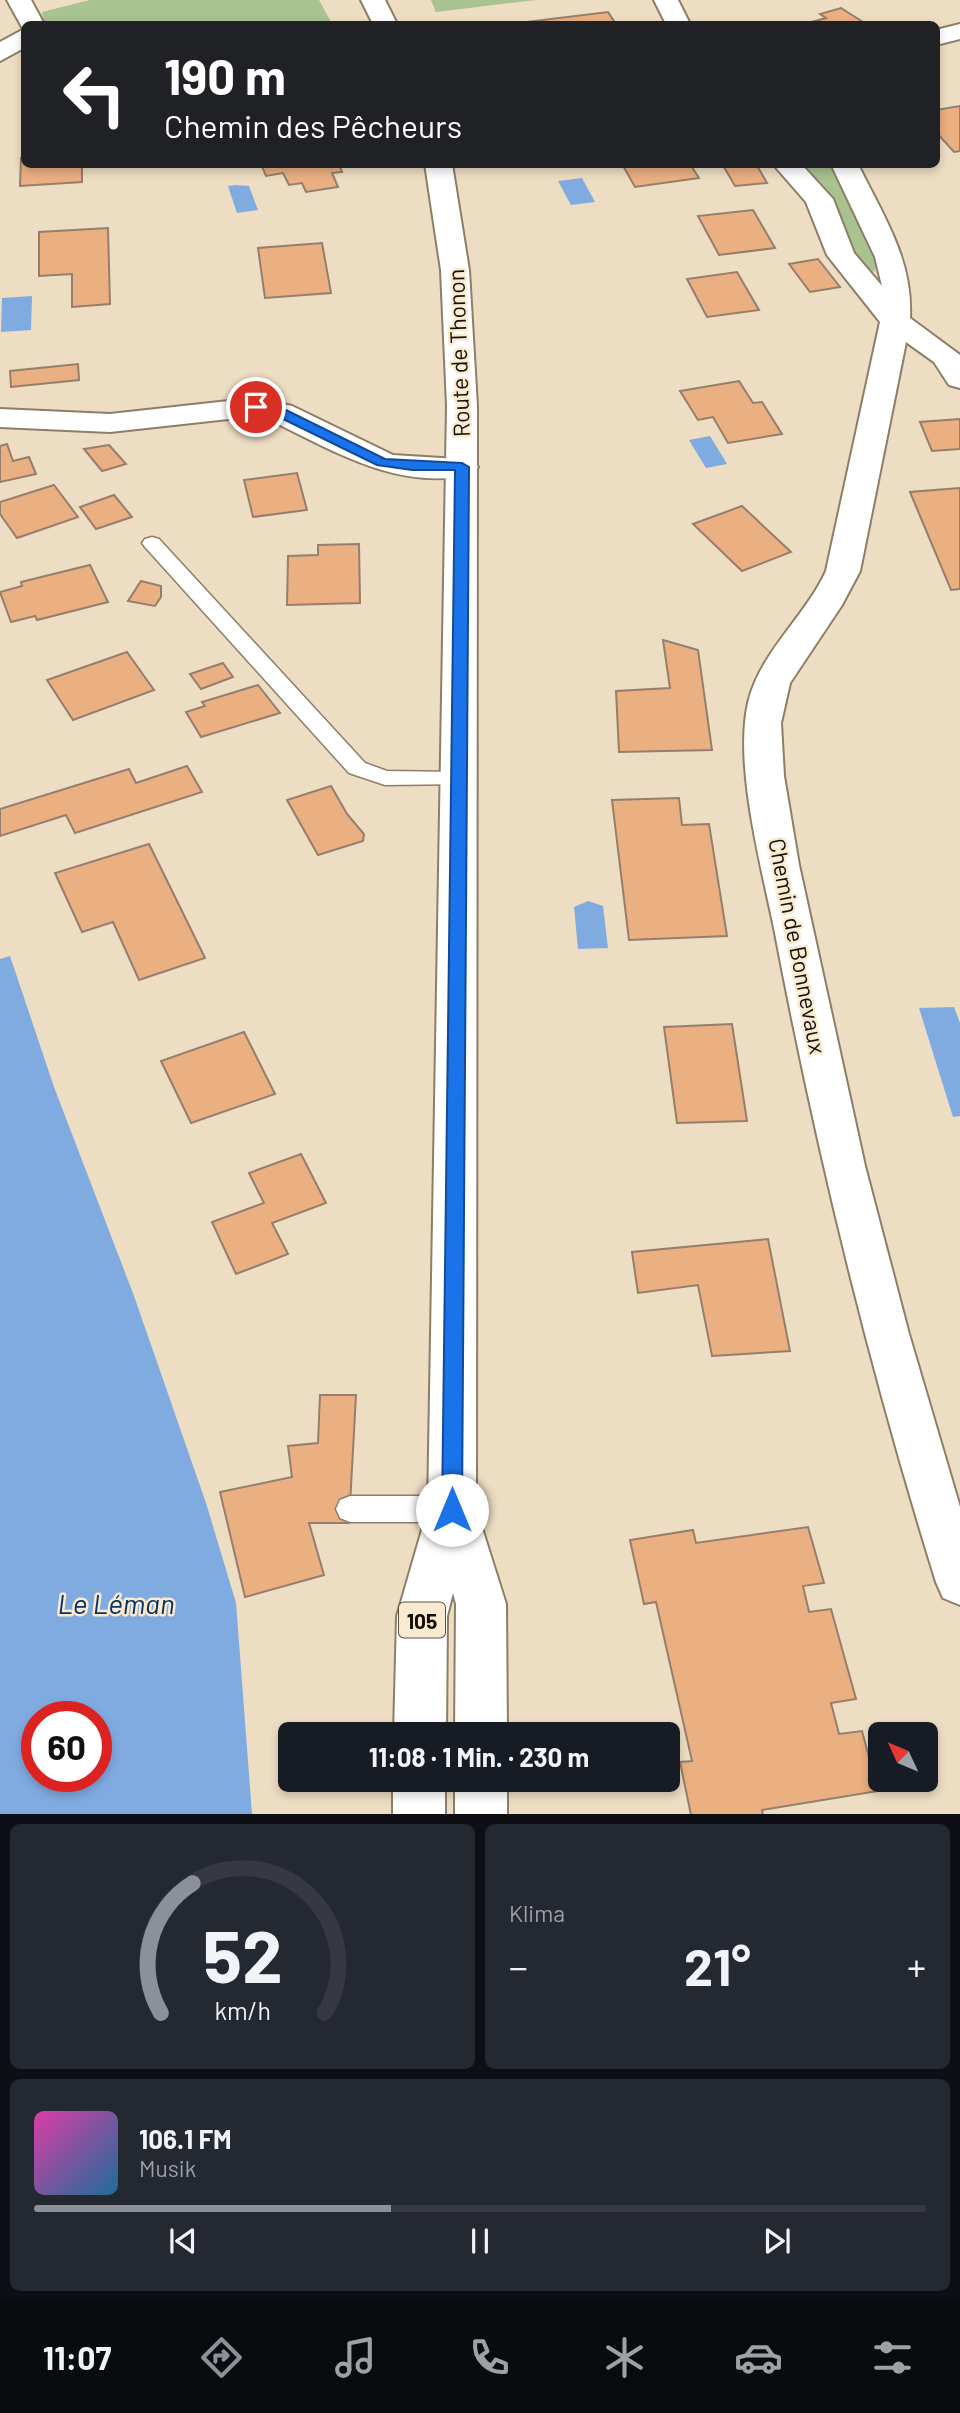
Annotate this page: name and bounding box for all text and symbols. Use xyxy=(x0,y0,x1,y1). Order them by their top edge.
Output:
text: 190 m xyxy=(164,46,286,105)
icon: left xyxy=(49,49,140,140)
text: Chemin des Pêcheurs xyxy=(164,106,462,144)
street label: Route de Thonon xyxy=(441,268,475,438)
pin xyxy=(226,377,286,437)
icon: arrive xyxy=(237,388,275,426)
street label: Chemin de Bonnevaux xyxy=(763,836,833,1056)
position arrow xyxy=(415,1473,489,1547)
water label: Le Léman xyxy=(57,1586,175,1620)
road number: 105 xyxy=(399,1602,445,1638)
speed limit sign: 60 xyxy=(21,1701,112,1792)
north arrow xyxy=(868,1722,938,1792)
map controls xyxy=(868,1722,938,1792)
text: 11:08 · 1 Min. · 230 m xyxy=(369,1741,589,1772)
text: Klima xyxy=(509,1899,565,1927)
text: 52 xyxy=(202,1910,283,1998)
text: 21° xyxy=(684,1934,751,1996)
text: − xyxy=(509,1943,528,1989)
text: + xyxy=(907,1943,926,1989)
text: km/h xyxy=(214,1994,271,2024)
text: 106.1 FM xyxy=(139,2123,232,2154)
text: Musik xyxy=(139,2154,196,2182)
icon: previous xyxy=(164,2222,202,2260)
icon: pause xyxy=(461,2222,499,2260)
icon: next xyxy=(758,2222,796,2260)
icon: directions xyxy=(197,2333,246,2382)
icon: music xyxy=(331,2333,380,2382)
icon: phone xyxy=(465,2333,514,2382)
icon: climate xyxy=(600,2333,649,2382)
icon: car xyxy=(734,2333,783,2382)
icon: filters xyxy=(868,2333,917,2382)
text: 11:07 xyxy=(43,2338,111,2376)

